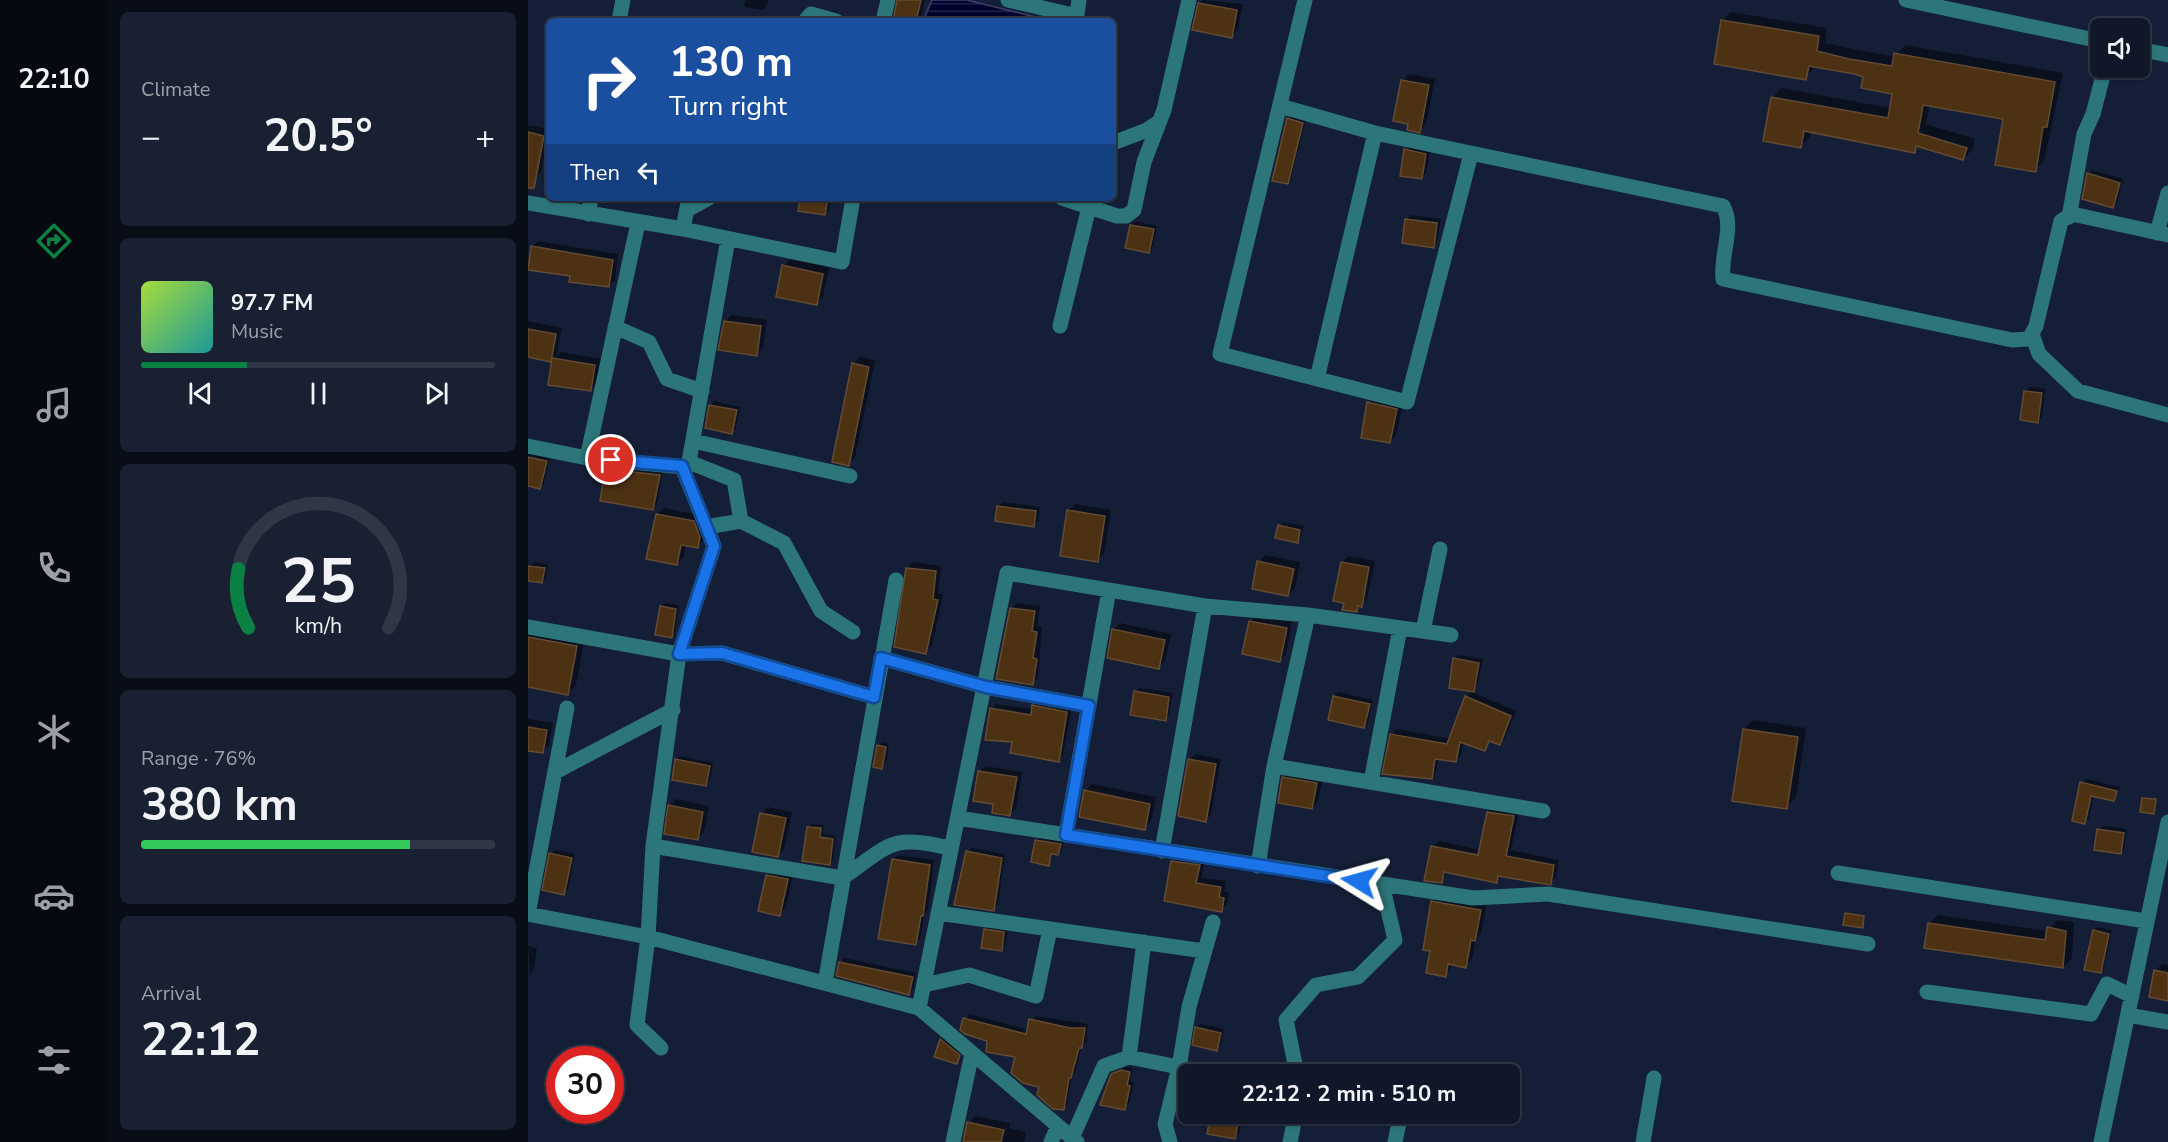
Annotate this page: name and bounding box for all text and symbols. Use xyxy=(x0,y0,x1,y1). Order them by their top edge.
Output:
map controls xyxy=(2090,18,2150,78)
button: sound xyxy=(2090,18,2150,78)
text: 130 m xyxy=(669,34,793,91)
icon: right xyxy=(570,42,648,120)
text: 22:10 xyxy=(18,61,90,98)
text: Climate xyxy=(141,76,210,103)
text: Turn right xyxy=(669,88,787,125)
text: 20.5° xyxy=(263,106,373,167)
text: − xyxy=(141,115,161,160)
text: + xyxy=(475,115,495,160)
icon: left xyxy=(632,156,665,189)
text: Then xyxy=(570,158,620,188)
icon: directions xyxy=(33,220,75,262)
text: 97.7 FM xyxy=(231,288,313,318)
text: Music xyxy=(231,318,283,345)
icon: previous xyxy=(184,377,217,410)
icon: pause xyxy=(302,377,335,410)
icon: next xyxy=(420,377,453,410)
icon: music xyxy=(33,384,75,426)
pin xyxy=(585,434,636,485)
icon: arrive xyxy=(594,443,627,476)
text: 25 xyxy=(281,539,355,624)
icon: phone xyxy=(33,547,75,589)
text: km/h xyxy=(294,611,342,641)
icon: climate xyxy=(33,711,75,753)
text: Range · 76% xyxy=(141,745,256,772)
text: 380 km xyxy=(141,775,298,836)
position arrow xyxy=(1327,849,1391,913)
icon: car xyxy=(33,875,75,917)
text: Arrival xyxy=(141,980,201,1007)
text: 22:12 xyxy=(141,1010,260,1071)
icon: filters xyxy=(33,1039,75,1081)
speed limit sign: 30 xyxy=(546,1046,624,1124)
text: 22:12 · 2 min · 510 m xyxy=(1242,1079,1456,1109)

